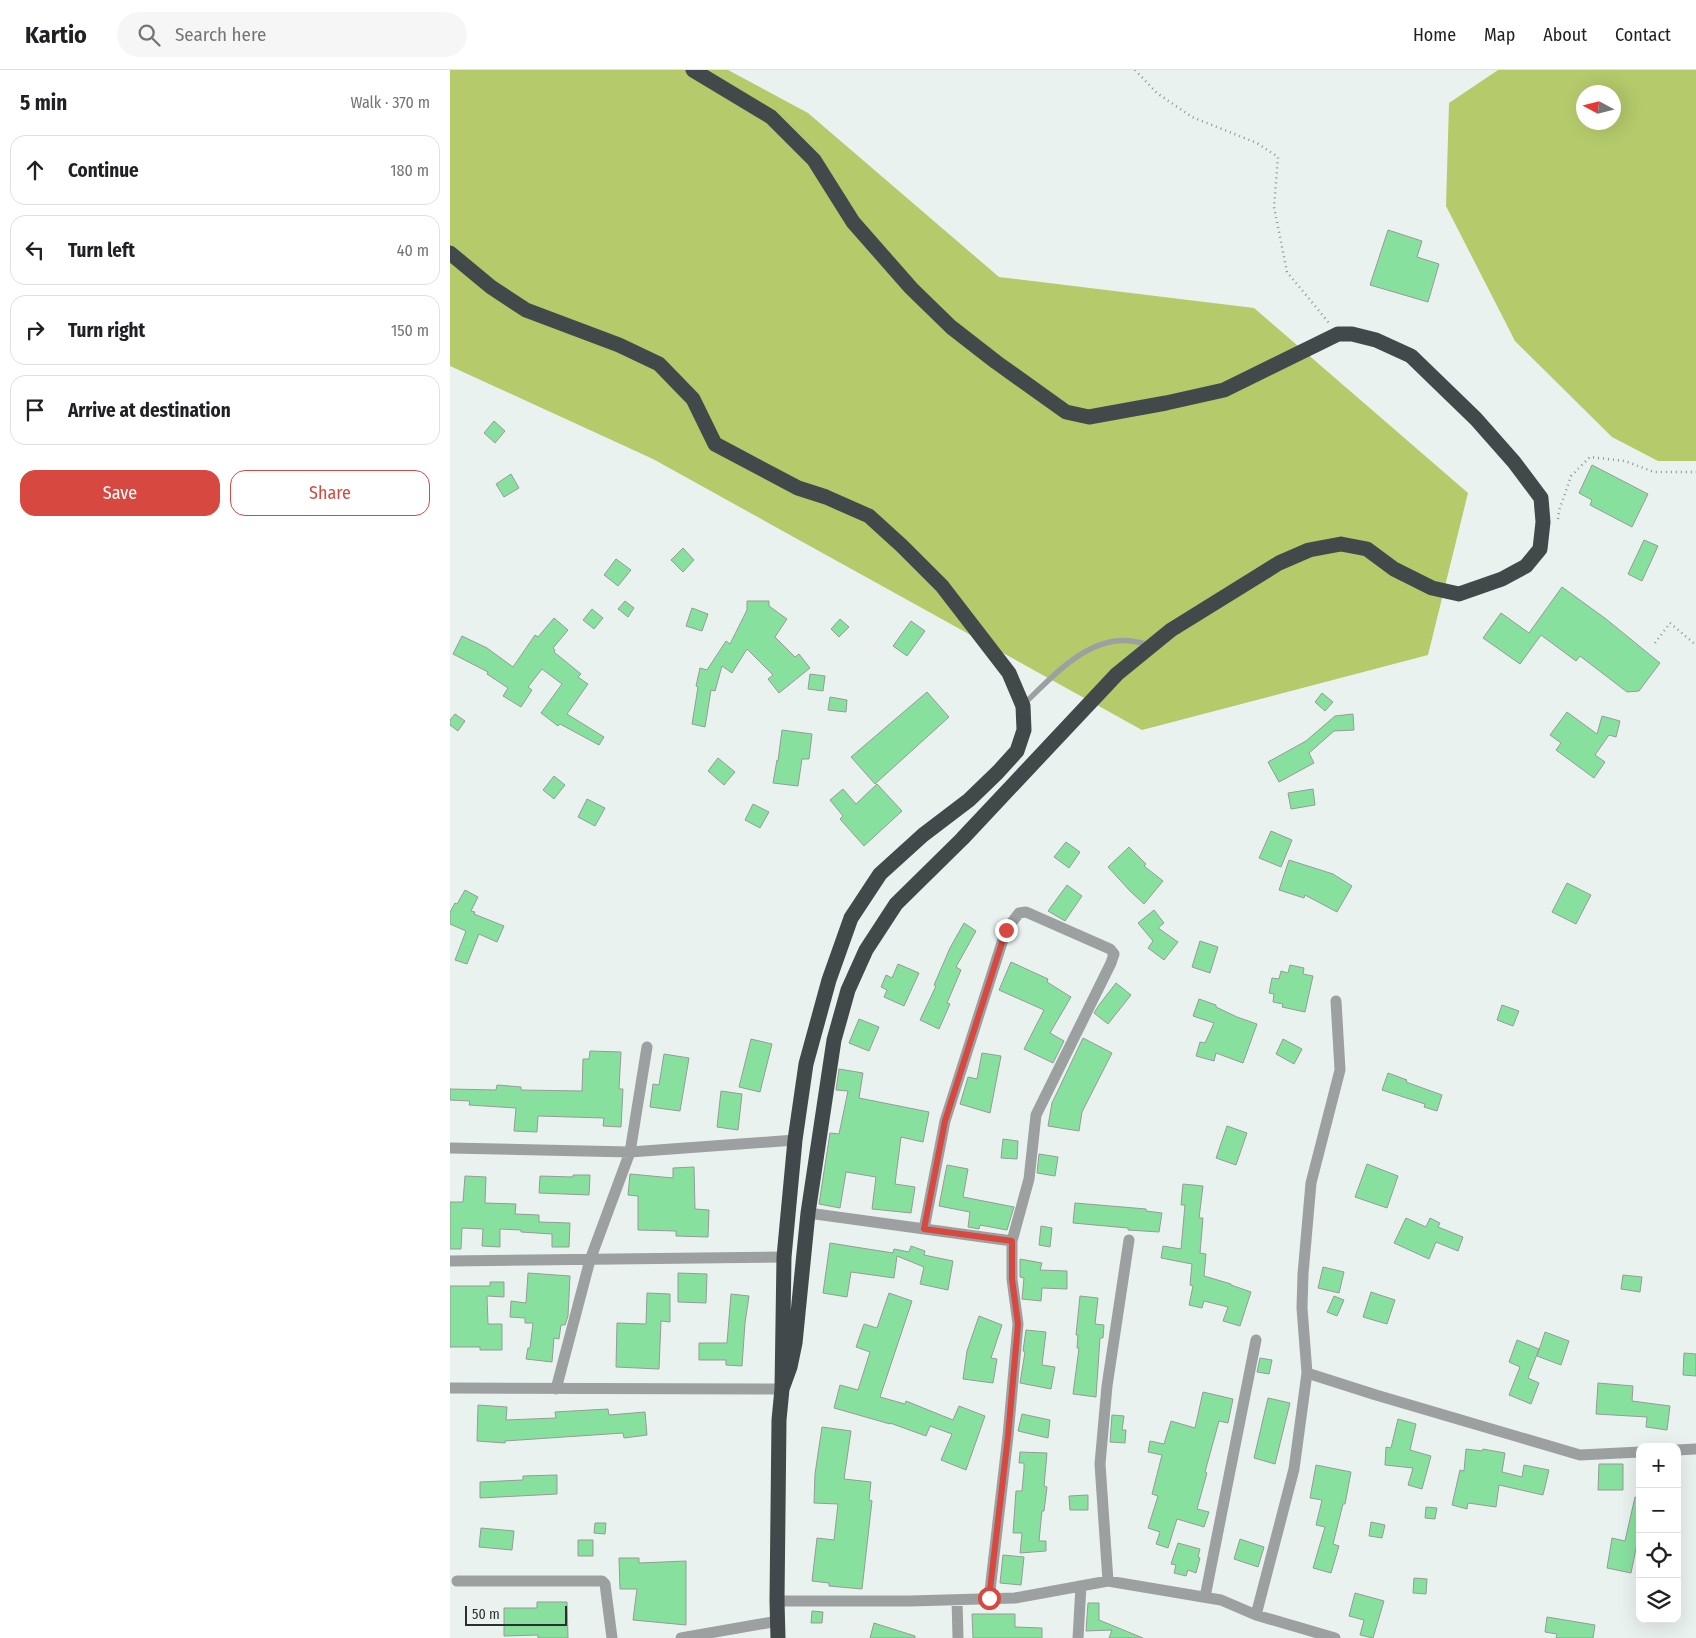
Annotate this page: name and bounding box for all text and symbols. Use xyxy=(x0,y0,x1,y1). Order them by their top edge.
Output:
search box xyxy=(117,12,467,57)
text: Kartio xyxy=(25,21,87,49)
icon: search xyxy=(135,21,163,49)
text: Search here xyxy=(175,23,266,46)
text: Home xyxy=(1413,24,1456,46)
text: Map xyxy=(1484,24,1515,46)
text: About xyxy=(1543,24,1587,46)
text: Contact xyxy=(1615,24,1671,46)
north arrow xyxy=(1576,85,1621,130)
text: 5 min xyxy=(20,90,67,116)
text: Walk · 370 m xyxy=(350,93,430,112)
icon: ahead xyxy=(21,156,49,184)
text: Continue xyxy=(68,159,139,182)
text: 180 m xyxy=(390,161,429,180)
icon: left xyxy=(21,236,49,264)
text: Turn left xyxy=(68,239,135,262)
text: 40 m xyxy=(397,241,429,260)
icon: right xyxy=(21,316,49,344)
text: Turn right xyxy=(68,319,145,342)
text: 150 m xyxy=(391,321,429,340)
icon: arrive xyxy=(21,396,49,424)
text: Arrive at destination xyxy=(68,399,231,422)
button: Save xyxy=(20,470,220,516)
button: Share xyxy=(230,470,430,516)
route end xyxy=(995,919,1018,942)
map controls xyxy=(1636,1443,1681,1623)
button: + xyxy=(1636,1443,1681,1488)
button: − xyxy=(1636,1488,1681,1533)
button: locate xyxy=(1636,1533,1681,1578)
button: layers xyxy=(1636,1578,1681,1623)
route start xyxy=(978,1587,1001,1610)
scale bar xyxy=(465,1603,568,1626)
text: 50 m xyxy=(472,1606,500,1623)

